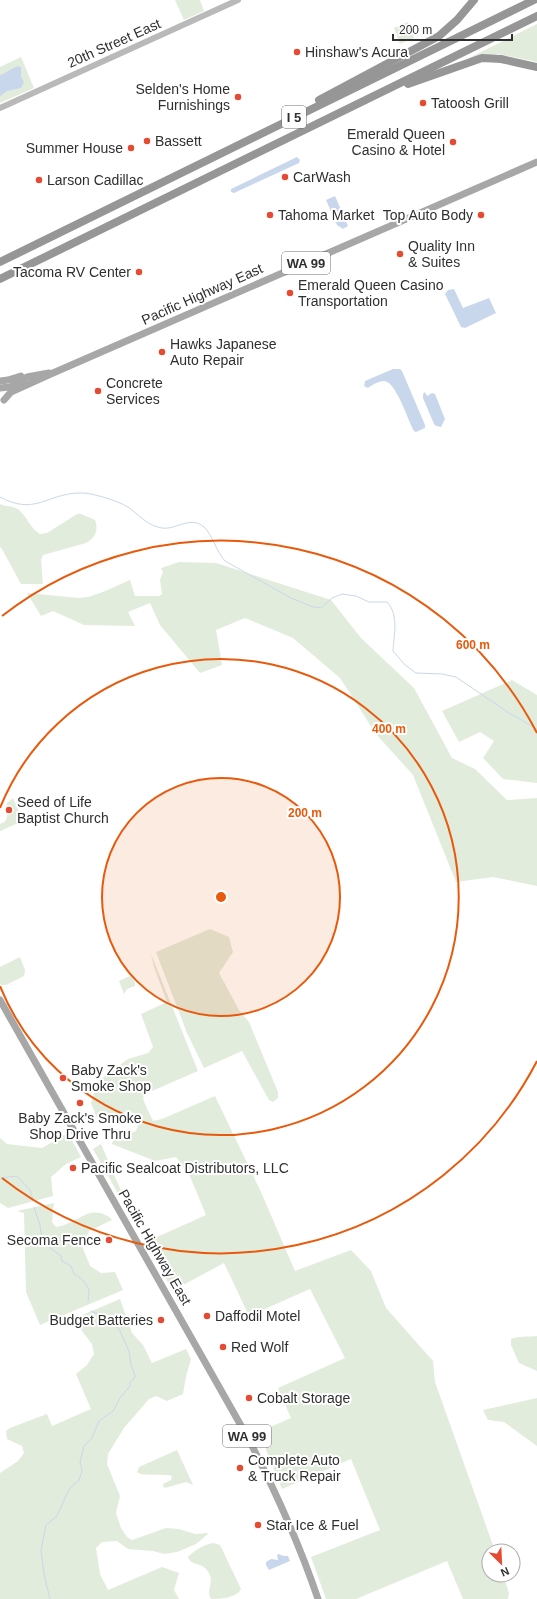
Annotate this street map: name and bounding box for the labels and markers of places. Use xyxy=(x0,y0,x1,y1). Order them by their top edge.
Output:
place label: Hinshaw's Acura xyxy=(305,44,408,60)
marker: Hinshaw's Acura xyxy=(292,47,302,57)
place label: Selden's Home Furnishings xyxy=(136,81,230,113)
marker: Selden's Home Furnishings xyxy=(233,92,243,102)
place label: Tatoosh Grill xyxy=(431,95,509,111)
marker: Tatoosh Grill xyxy=(418,98,428,108)
place label: Emerald Queen Casino & Hotel xyxy=(347,126,445,158)
place label: Bassett xyxy=(155,133,202,149)
marker: Bassett xyxy=(142,136,152,146)
marker: Emerald Queen Casino & Hotel xyxy=(448,137,458,147)
place label: Summer House xyxy=(26,140,123,156)
marker: Summer House xyxy=(126,143,136,153)
place label: CarWash xyxy=(293,169,351,185)
place label: Larson Cadillac xyxy=(47,172,144,188)
marker: CarWash xyxy=(280,172,290,182)
marker: Larson Cadillac xyxy=(34,175,44,185)
place label: Tahoma Market xyxy=(278,207,375,223)
place label: Top Auto Body xyxy=(383,207,473,223)
marker: Tahoma Market xyxy=(265,210,275,220)
marker: Top Auto Body xyxy=(476,210,486,220)
place label: Quality Inn & Suites xyxy=(408,238,475,270)
marker: Quality Inn & Suites xyxy=(395,249,405,259)
place label: Tacoma RV Center xyxy=(13,264,131,280)
marker: Tacoma RV Center xyxy=(134,267,144,277)
place label: Emerald Queen Casino Transportation xyxy=(298,277,444,309)
marker: Emerald Queen Casino Transportation xyxy=(285,288,295,298)
place label: Hawks Japanese Auto Repair xyxy=(170,336,277,368)
marker: Hawks Japanese Auto Repair xyxy=(157,347,167,357)
place label: Concrete Services xyxy=(106,375,163,407)
marker: Concrete Services xyxy=(93,386,103,396)
place label: Seed of Life Baptist Church xyxy=(17,794,109,826)
marker: Seed of Life Baptist Church xyxy=(4,805,14,815)
centre of rings xyxy=(214,890,228,904)
place label: Baby Zack's Smoke Shop xyxy=(71,1062,151,1094)
marker: Baby Zack's Smoke Shop xyxy=(58,1073,68,1083)
marker: Baby Zack's Smoke Shop Drive Thru xyxy=(75,1098,85,1108)
place label: Baby Zack's Smoke Shop Drive Thru xyxy=(18,1110,142,1142)
place label: Pacific Sealcoat Distributors, LLC xyxy=(81,1160,289,1176)
marker: Pacific Sealcoat Distributors, LLC xyxy=(68,1163,78,1173)
place label: Secoma Fence xyxy=(7,1232,101,1248)
marker: Secoma Fence xyxy=(104,1235,114,1245)
place label: Daffodil Motel xyxy=(215,1308,300,1324)
marker: Daffodil Motel xyxy=(202,1311,212,1321)
place label: Budget Batteries xyxy=(49,1312,153,1328)
marker: Budget Batteries xyxy=(156,1315,166,1325)
place label: Red Wolf xyxy=(231,1339,288,1355)
marker: Red Wolf xyxy=(218,1342,228,1352)
place label: Cobalt Storage xyxy=(257,1390,351,1406)
marker: Cobalt Storage xyxy=(244,1393,254,1403)
place label: Complete Auto & Truck Repair xyxy=(248,1452,341,1484)
marker: Complete Auto & Truck Repair xyxy=(235,1463,245,1473)
place label: Star Ice & Fuel xyxy=(266,1517,359,1533)
marker: Star Ice & Fuel xyxy=(253,1520,263,1530)

